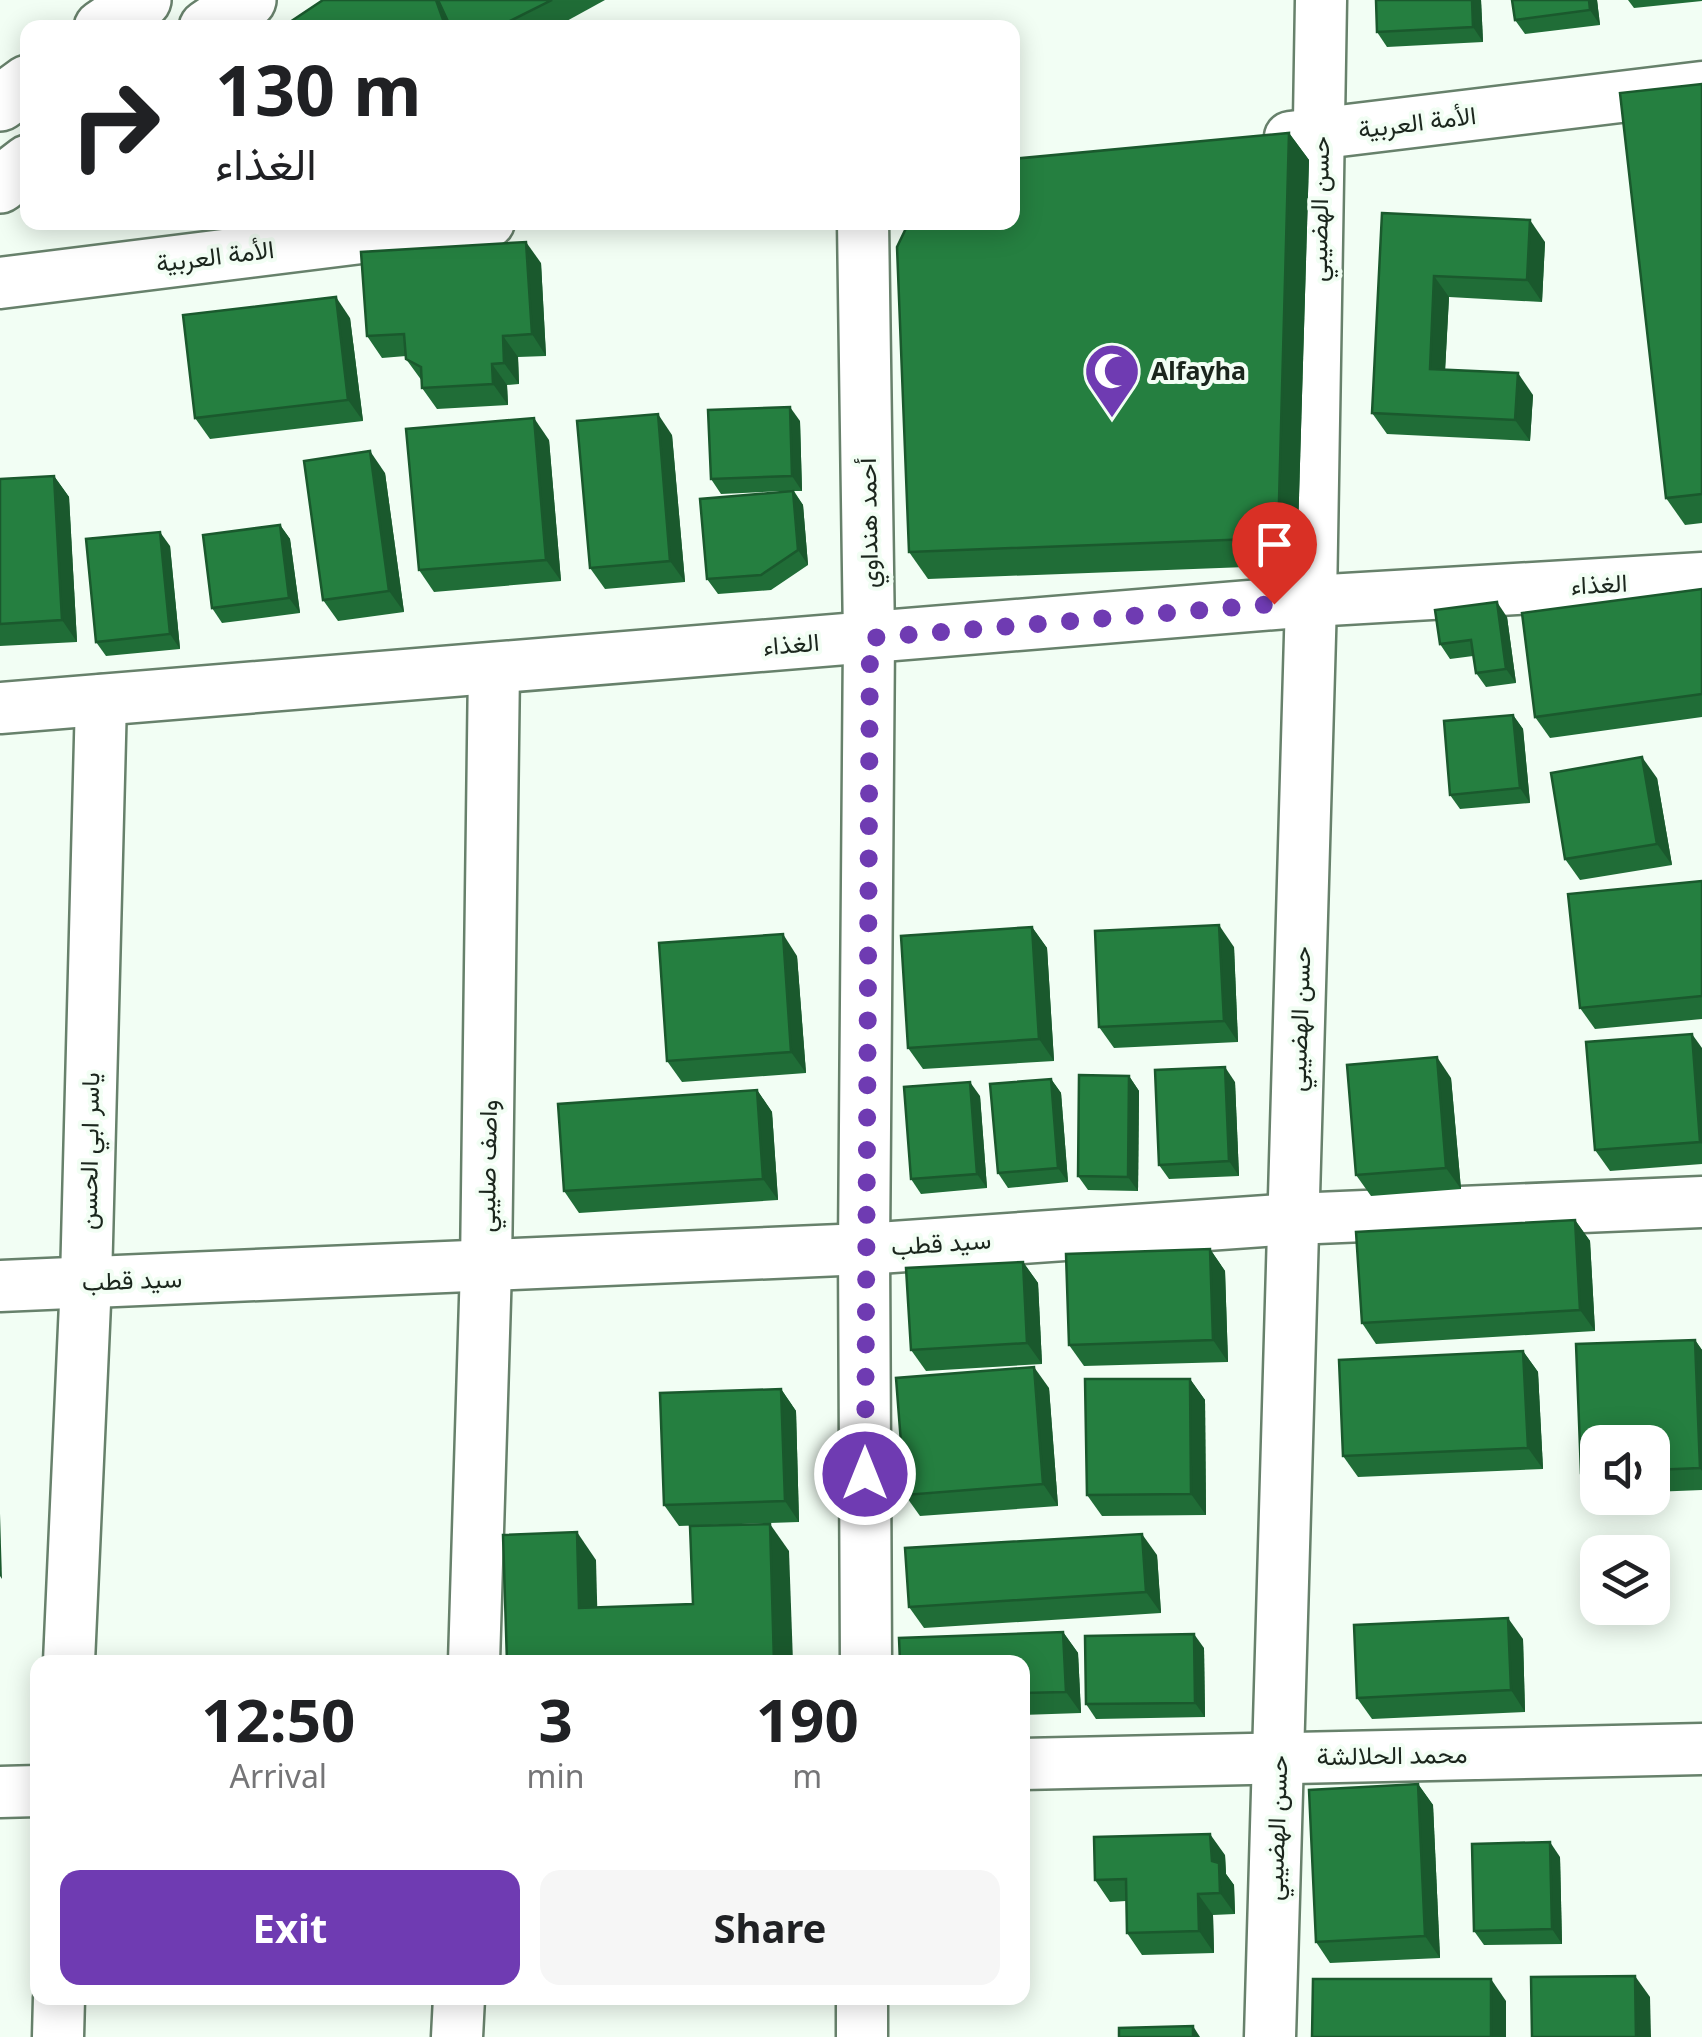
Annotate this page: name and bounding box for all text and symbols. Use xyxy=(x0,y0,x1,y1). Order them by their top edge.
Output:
text: 130 m xyxy=(215,41,422,137)
icon: right xyxy=(50,60,180,190)
street label: الأمة العربية xyxy=(1356,97,1478,145)
text: الغذاء xyxy=(215,132,317,193)
street label: حسن الهضيبي xyxy=(1300,136,1341,282)
street label: الأمة العربية xyxy=(154,231,276,279)
mosque icon: Alfayha xyxy=(1082,341,1142,420)
place label: Alfayha xyxy=(1151,353,1246,387)
street label: أحمد هنداوي xyxy=(849,457,890,588)
pin xyxy=(1232,502,1317,605)
icon: arrive xyxy=(1247,517,1302,572)
street label: الغذاء xyxy=(1570,565,1628,601)
street label: الغذاء xyxy=(761,624,821,662)
street label: حسن الهضيبي xyxy=(1278,946,1323,1093)
street label: ياسر ابي الحسن xyxy=(70,1072,111,1230)
street label: واصف صليبي xyxy=(468,1099,509,1233)
street label: سيد قطب xyxy=(890,1222,992,1262)
street label: سيد قطب xyxy=(81,1260,183,1298)
position arrow xyxy=(813,1422,917,1526)
map controls xyxy=(1580,1425,1670,1625)
button: sound xyxy=(1580,1425,1670,1515)
button: layers xyxy=(1580,1535,1670,1625)
text: 12:50 xyxy=(201,1678,355,1760)
text: 3 xyxy=(538,1678,573,1760)
text: 190 xyxy=(756,1678,859,1760)
street label: محمد الحلالشة xyxy=(1316,1736,1468,1772)
text: Arrival xyxy=(230,1754,327,1797)
text: min xyxy=(527,1754,585,1797)
text: m xyxy=(792,1754,822,1797)
street label: حسن الهضيبي xyxy=(1255,1755,1300,1902)
button: Exit xyxy=(60,1870,520,1985)
button: Share xyxy=(540,1870,1000,1985)

